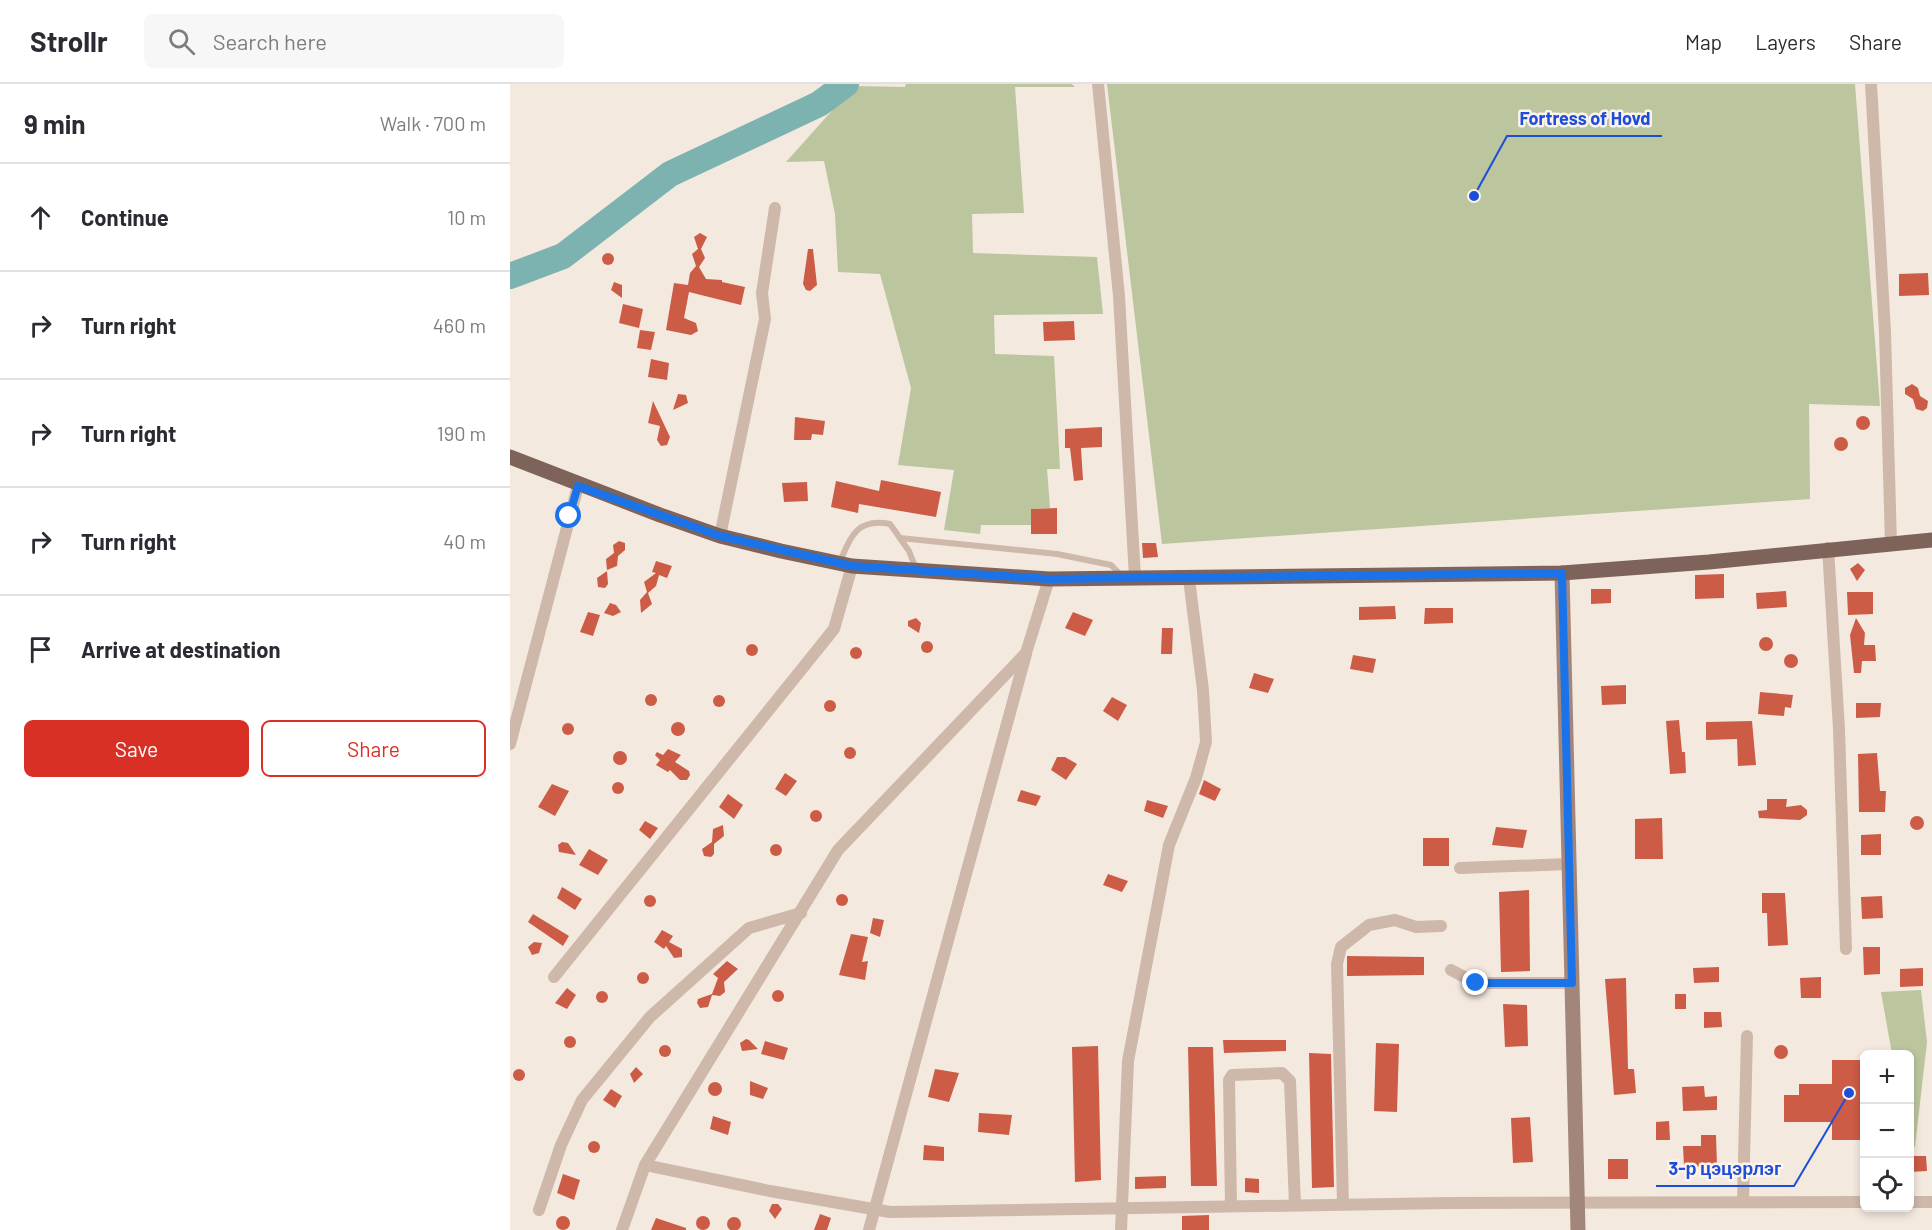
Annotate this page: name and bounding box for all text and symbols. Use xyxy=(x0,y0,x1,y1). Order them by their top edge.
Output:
search box xyxy=(144,14,564,68)
text: Strollr xyxy=(30,24,108,58)
icon: search xyxy=(165,25,198,58)
text: Search here xyxy=(213,28,327,54)
text: Map xyxy=(1685,29,1722,54)
text: Layers xyxy=(1755,29,1816,54)
text: Share xyxy=(1849,29,1902,54)
callout: Fortress of Hovd xyxy=(1507,100,1662,136)
text: Fortress of Hovd xyxy=(1520,107,1650,129)
text: 9 min xyxy=(24,108,86,139)
text: Walk · 700 m xyxy=(380,111,486,135)
icon: ahead xyxy=(24,201,57,234)
text: Continue xyxy=(81,204,169,230)
text: 10 m xyxy=(447,205,486,229)
icon: right xyxy=(24,309,57,342)
text: Turn right xyxy=(81,312,176,338)
text: 460 m xyxy=(433,313,486,337)
icon: right xyxy=(24,417,57,450)
text: Turn right xyxy=(81,420,176,446)
text: 190 m xyxy=(437,421,486,445)
route start xyxy=(555,502,581,528)
icon: right xyxy=(24,525,57,558)
text: Turn right xyxy=(81,528,176,554)
text: 40 m xyxy=(443,529,486,553)
icon: arrive xyxy=(24,633,57,666)
text: Arrive at destination xyxy=(81,636,280,662)
button: Save xyxy=(24,720,249,777)
button: Share xyxy=(261,720,486,777)
route end xyxy=(1462,969,1488,995)
map controls xyxy=(1860,1050,1914,1212)
button: + xyxy=(1860,1050,1914,1104)
button: − xyxy=(1860,1104,1914,1158)
callout: 3-р цэцэрлэг xyxy=(1656,1150,1794,1186)
text: 3-р цэцэрлэг xyxy=(1668,1157,1782,1179)
button: locate xyxy=(1860,1158,1914,1212)

